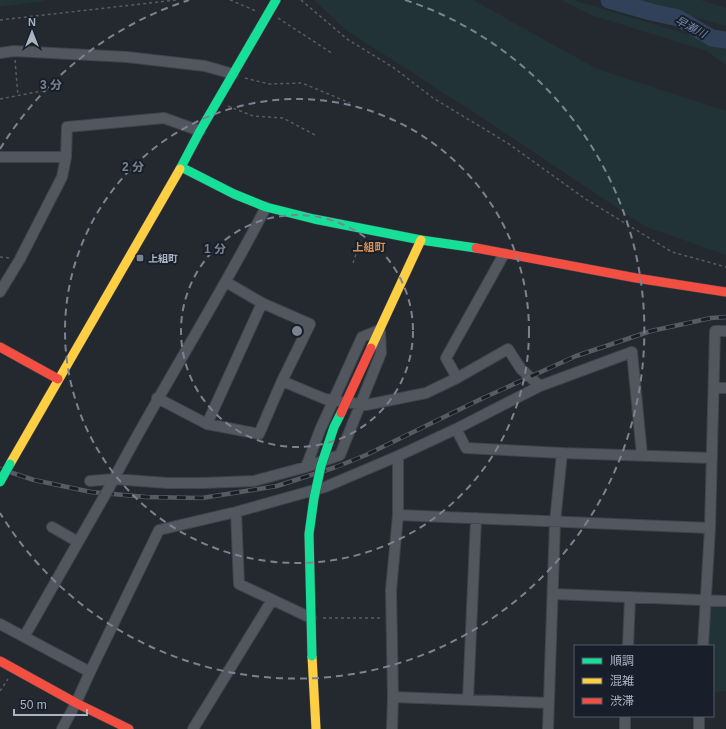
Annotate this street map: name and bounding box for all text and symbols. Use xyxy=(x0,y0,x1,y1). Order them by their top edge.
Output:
north arrow xyxy=(12,12,52,52)
water label: 早瀬川 xyxy=(674,14,709,41)
text: N xyxy=(28,16,36,28)
text: 3 分 xyxy=(40,78,62,92)
text: 2 分 xyxy=(122,160,144,174)
district label: 上組町 xyxy=(353,241,386,253)
text: 1 分 xyxy=(204,242,226,256)
marker: 上組町 xyxy=(135,253,145,263)
place label: 上組町 xyxy=(148,253,178,264)
centre of rings xyxy=(290,324,304,338)
legend xyxy=(574,645,714,717)
text: 順調 xyxy=(610,654,634,668)
text: 混雑 xyxy=(610,674,634,688)
scale bar xyxy=(14,691,87,717)
text: 渋滞 xyxy=(610,694,634,708)
text: 50 m xyxy=(20,698,47,712)

